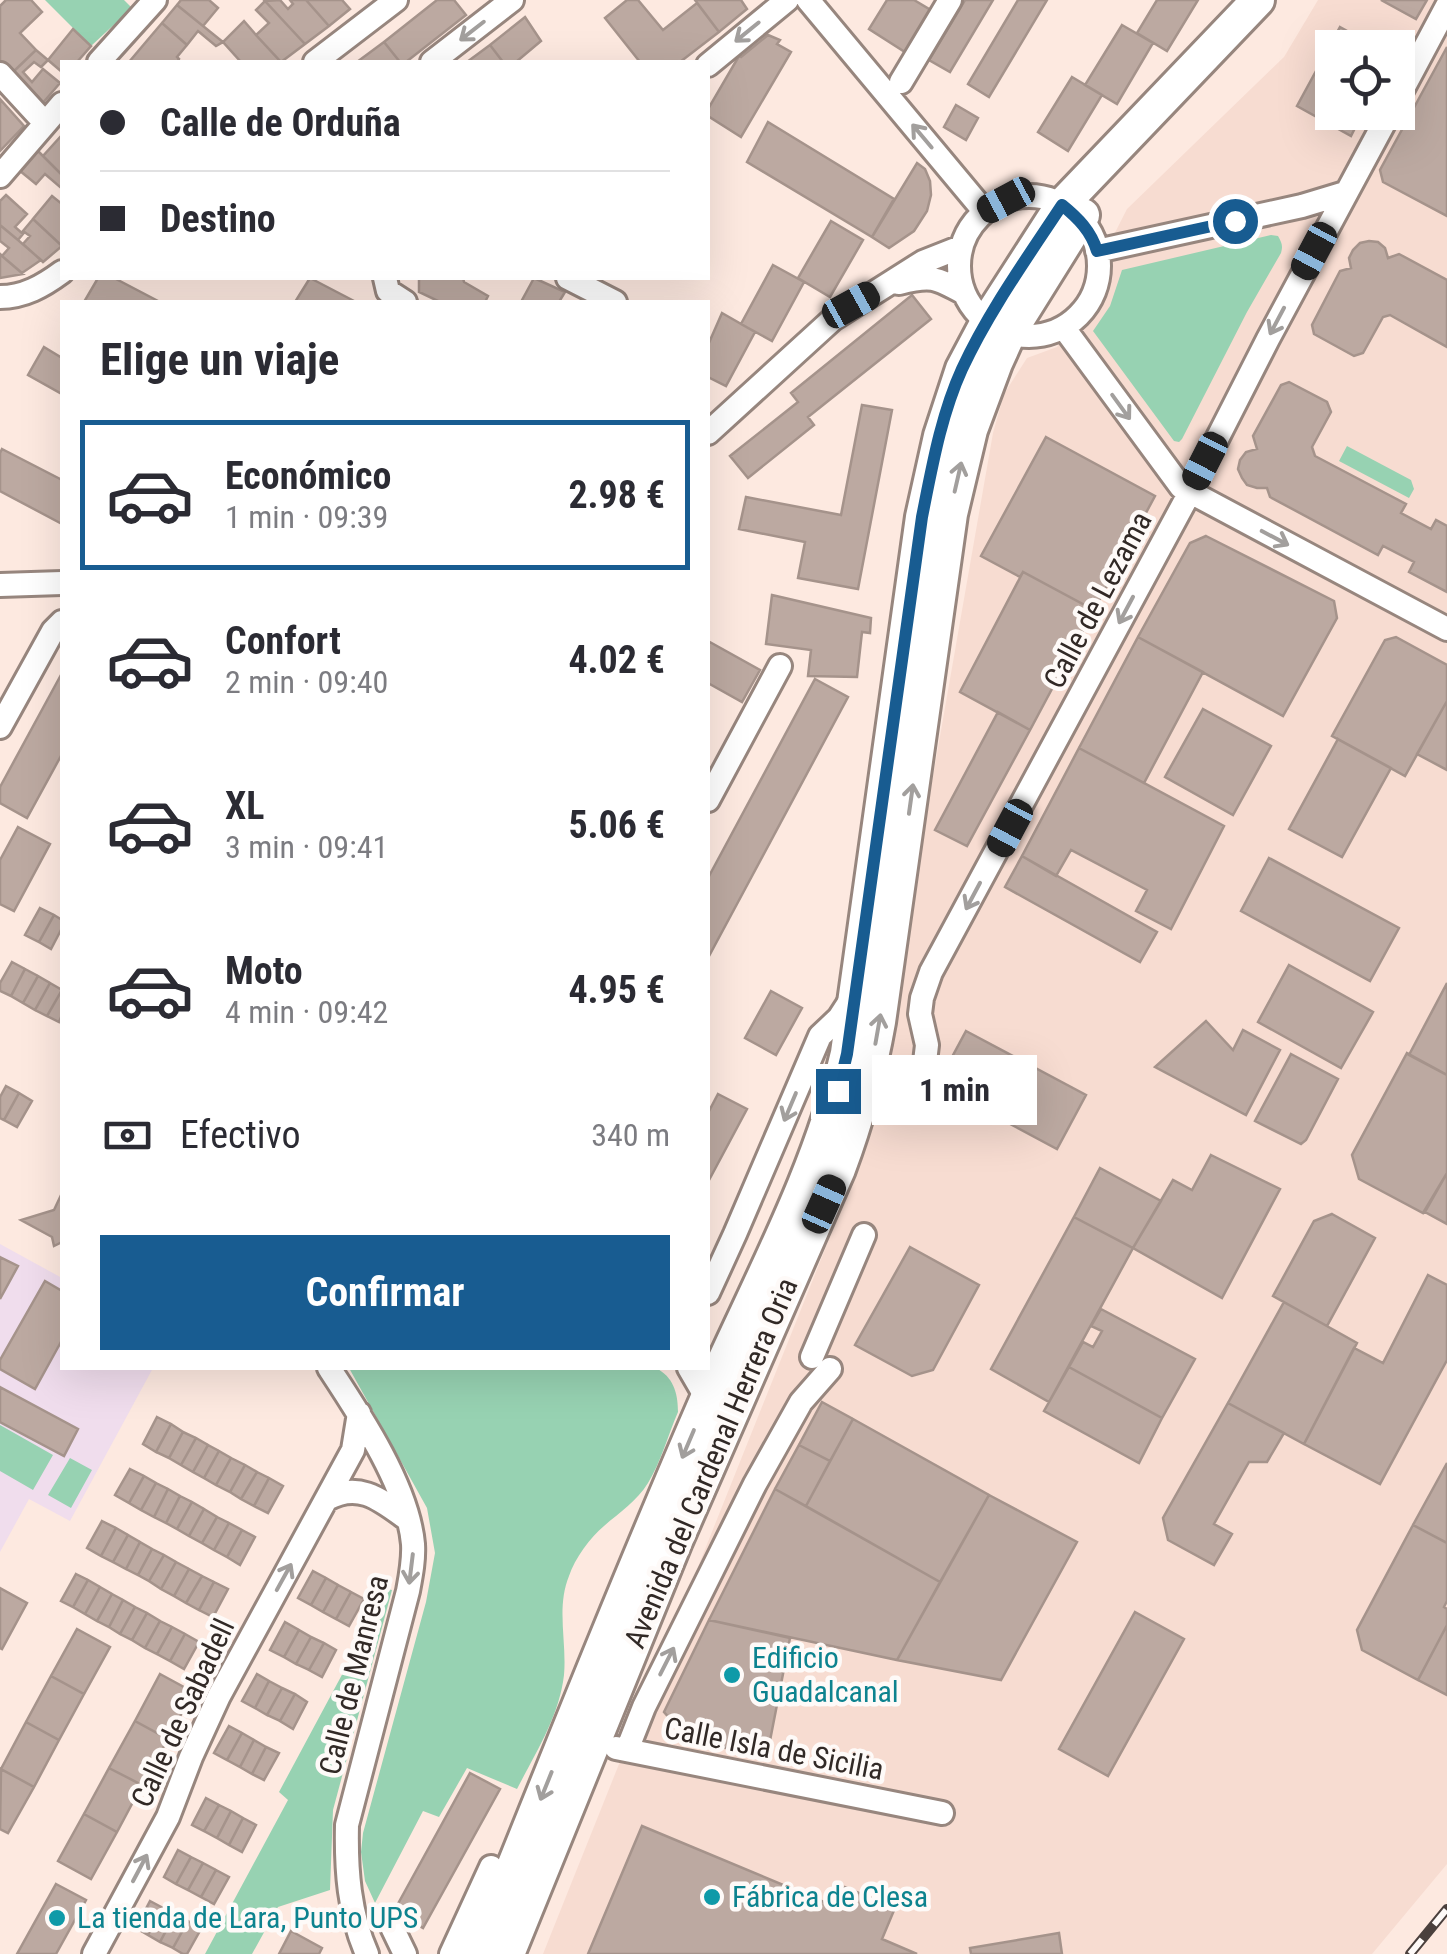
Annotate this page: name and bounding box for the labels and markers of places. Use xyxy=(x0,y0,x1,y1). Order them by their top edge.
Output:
place label: Edificio Guadalcanal xyxy=(752,1640,899,1709)
marker: Edificio Guadalcanal xyxy=(721,1664,743,1686)
place label: Fábrica de Clesa xyxy=(732,1879,928,1914)
marker: Fábrica de Clesa xyxy=(701,1886,723,1908)
place label: La tienda de Lara, Punto UPS xyxy=(77,1900,418,1935)
marker: La tienda de Lara, Punto UPS xyxy=(46,1907,68,1929)

